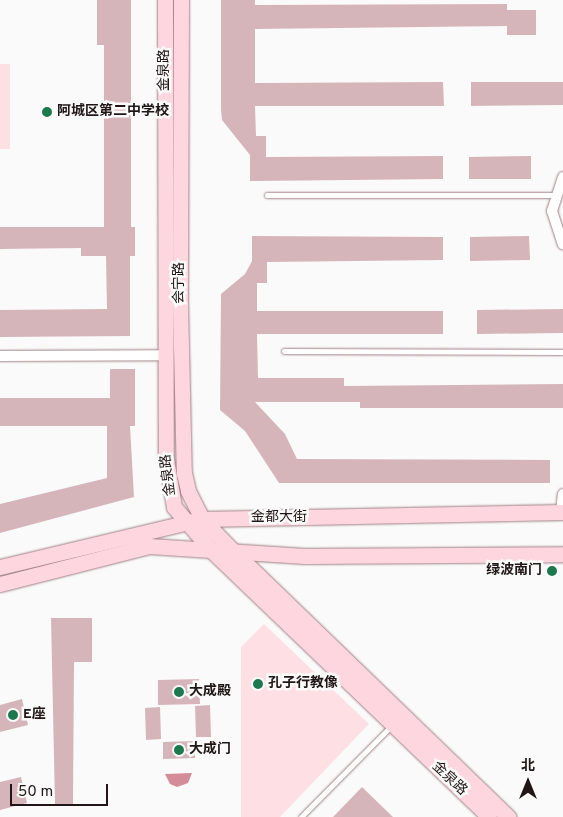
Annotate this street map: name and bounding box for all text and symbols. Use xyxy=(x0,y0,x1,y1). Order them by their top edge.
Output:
street label: 金泉路 xyxy=(157,49,173,91)
place label: 阿城区第二中学校 xyxy=(57,104,169,120)
marker: 阿城区第二中学校 xyxy=(41,106,53,118)
street label: 会宁路 xyxy=(172,262,188,304)
street label: 金泉路 xyxy=(158,453,180,497)
street label: 金都大街 xyxy=(251,510,307,526)
place label: 绿波南门 xyxy=(486,563,542,579)
marker: 绿波南门 xyxy=(546,565,558,577)
place label: 孔子行教像 xyxy=(268,676,338,692)
marker: 孔子行教像 xyxy=(252,678,264,690)
place label: 大成殿 xyxy=(189,684,231,700)
marker: 大成殿 xyxy=(173,686,185,698)
place label: E座 xyxy=(23,707,46,723)
marker: E座 xyxy=(7,709,19,721)
place label: 大成门 xyxy=(189,742,231,758)
marker: 大成门 xyxy=(173,744,185,756)
north arrow xyxy=(503,757,553,807)
text: 北 xyxy=(521,758,535,775)
street label: 金泉路 xyxy=(428,759,470,799)
scale bar xyxy=(12,774,110,806)
text: 50 m xyxy=(18,783,53,802)

